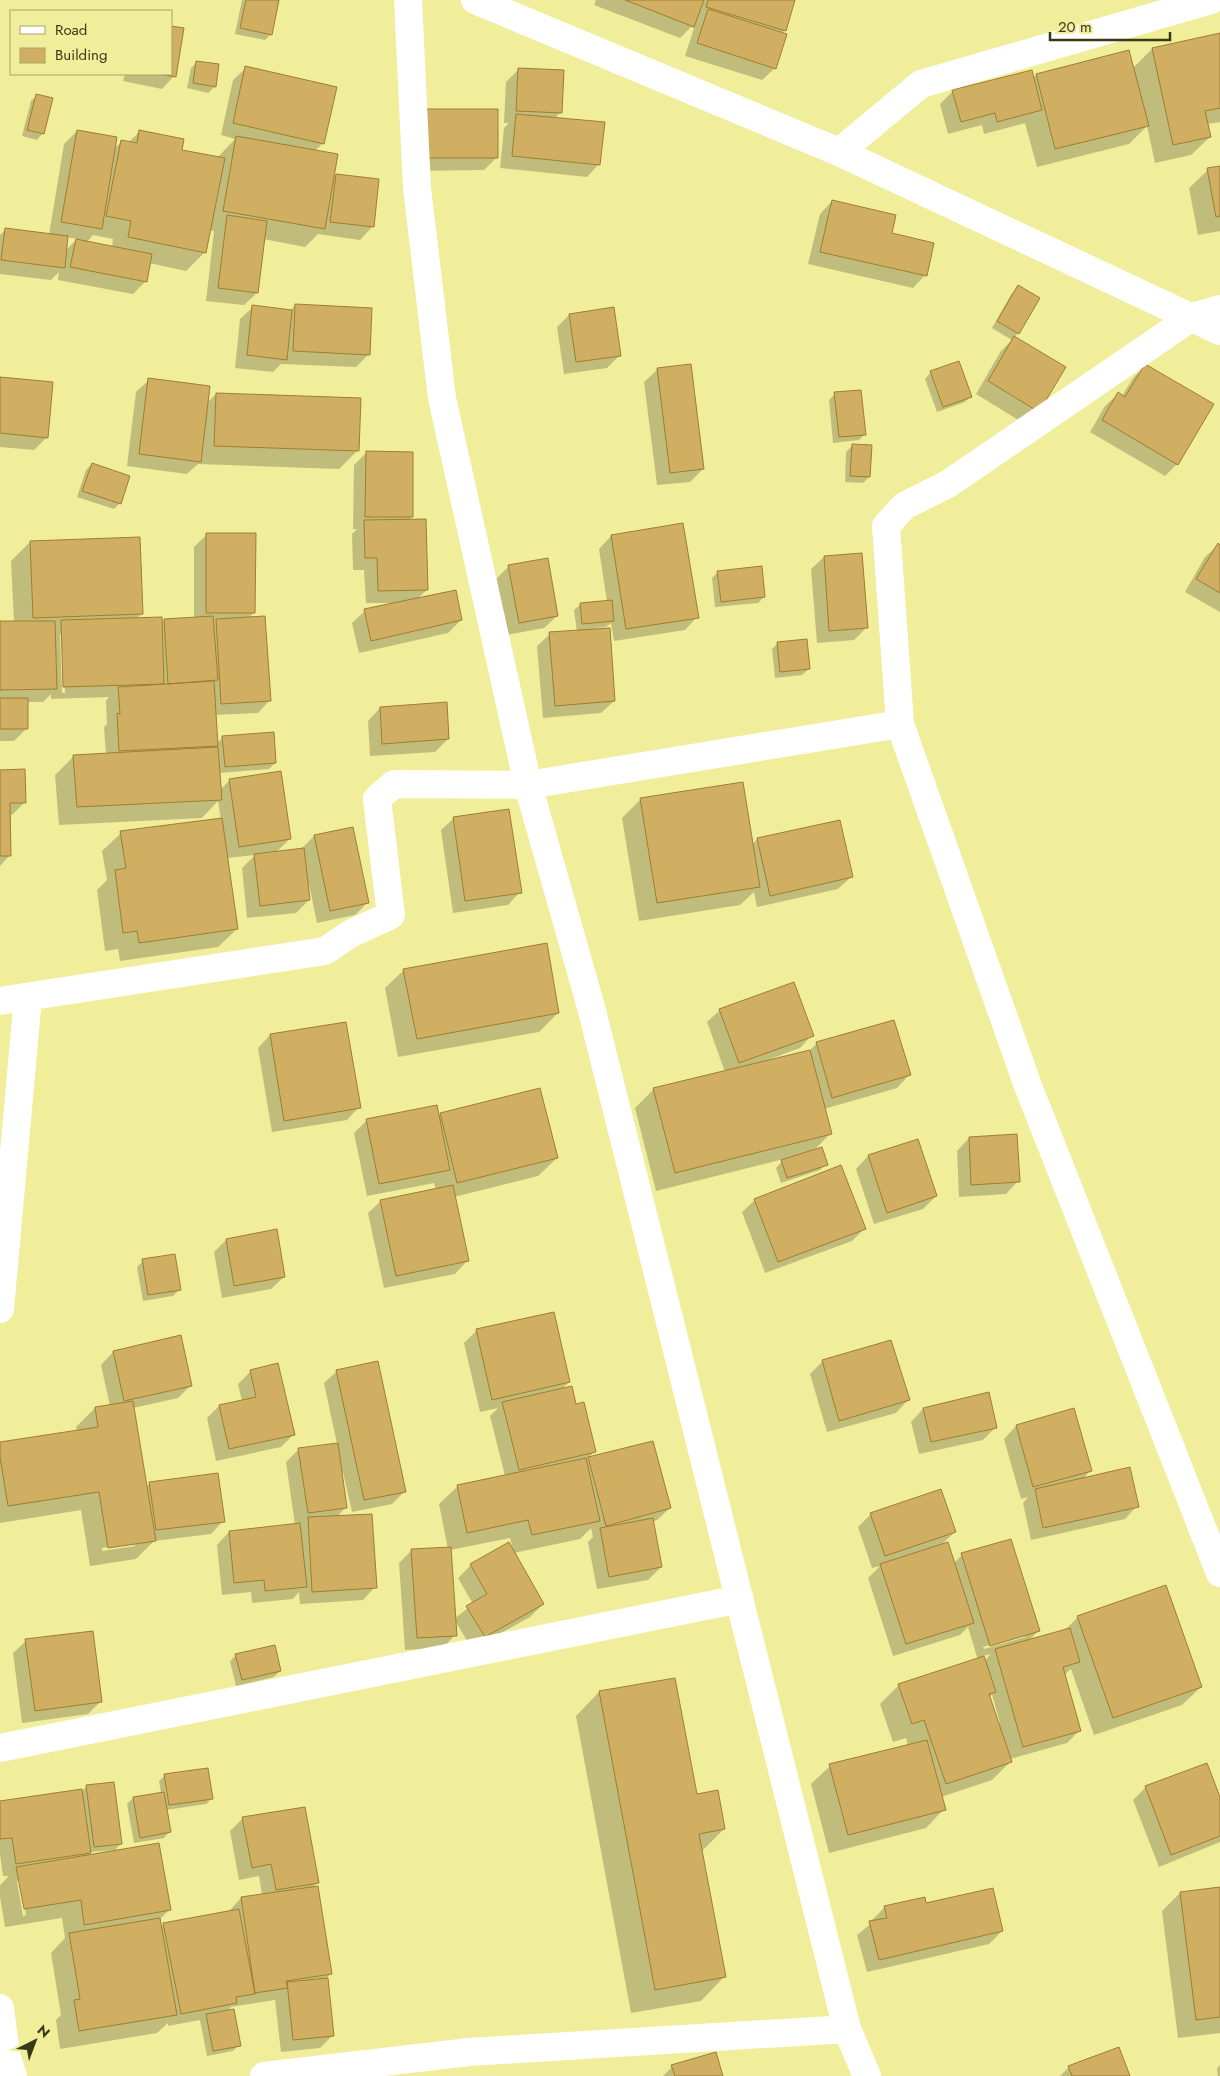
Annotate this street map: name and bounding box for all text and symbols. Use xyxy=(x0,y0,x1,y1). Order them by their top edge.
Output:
legend xyxy=(10,10,172,75)
scale bar xyxy=(1050,10,1170,42)
text: 20 m xyxy=(1058,16,1092,38)
text: Road xyxy=(55,19,87,41)
text: Building xyxy=(55,44,107,66)
north arrow xyxy=(10,2016,60,2066)
text: N xyxy=(33,2020,55,2042)

